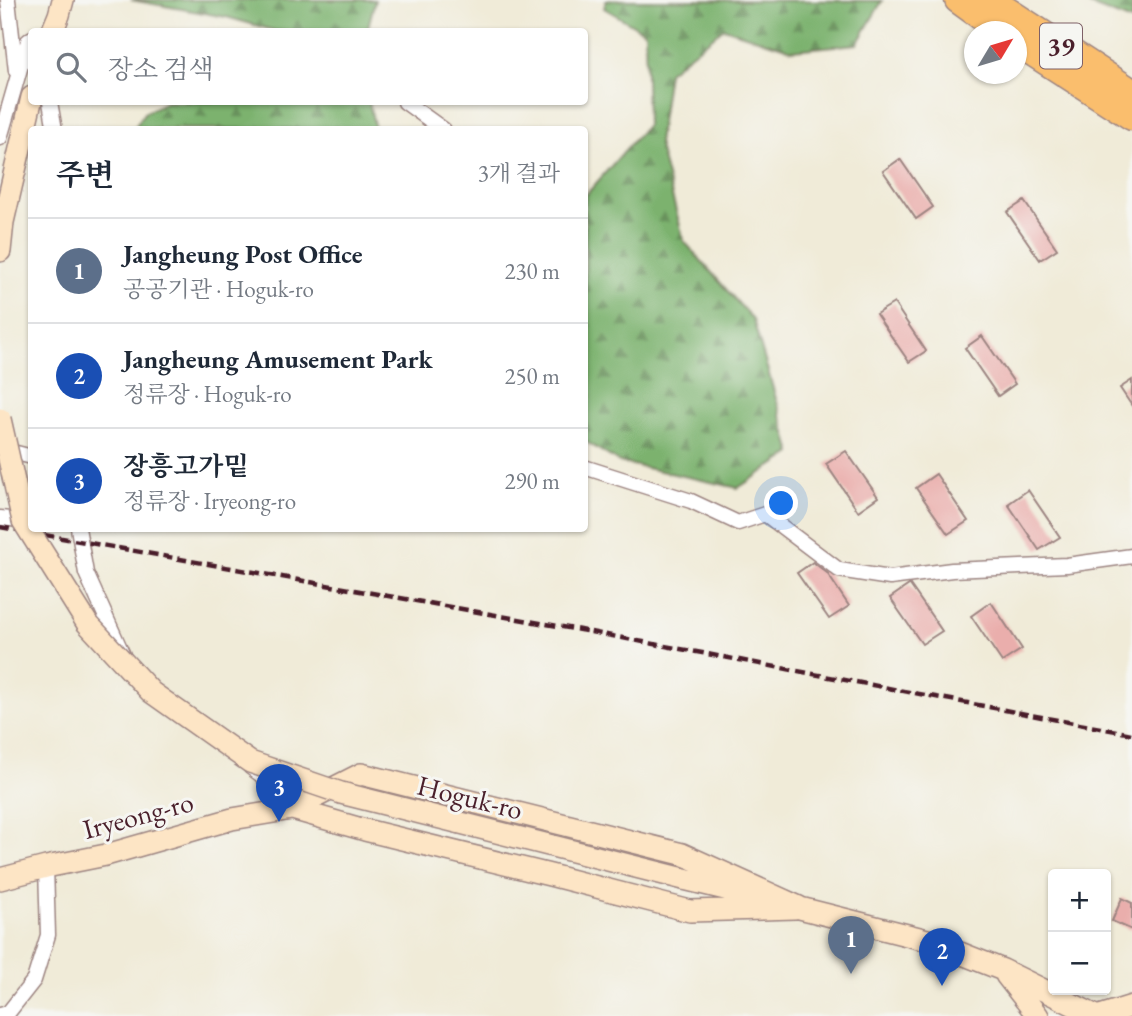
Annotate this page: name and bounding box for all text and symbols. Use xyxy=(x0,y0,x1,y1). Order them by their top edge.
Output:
north arrow xyxy=(964,21,1027,84)
road number: 39 xyxy=(1040,23,1082,68)
search box xyxy=(28,28,588,105)
icon: search xyxy=(52,48,90,86)
text: 장소 검색 xyxy=(108,52,214,86)
text: 주변 xyxy=(56,155,114,194)
text: 3개 결과 xyxy=(478,158,560,188)
text: Jangheung Post Office xyxy=(123,237,363,271)
text: 1 xyxy=(73,256,85,286)
text: 230 m xyxy=(504,256,560,286)
text: 공공기관 · Hoguk-ro xyxy=(123,274,314,304)
text: Jangheung Amusement Park xyxy=(123,342,433,376)
text: 2 xyxy=(73,361,85,391)
text: 250 m xyxy=(504,361,560,391)
text: 정류장 · Hoguk-ro xyxy=(123,379,292,409)
text: 장흥고가밑 xyxy=(123,449,249,483)
text: 3 xyxy=(73,466,85,496)
text: 290 m xyxy=(504,466,560,496)
text: 정류장 · Iryeong-ro xyxy=(123,486,296,516)
your location xyxy=(764,486,798,520)
pin: 3 xyxy=(256,764,302,822)
street label: Hoguk-ro xyxy=(413,767,527,827)
street label: Iryeong-ro xyxy=(79,783,197,847)
map controls xyxy=(1048,869,1111,995)
button: + xyxy=(1048,869,1111,932)
pin: 1 xyxy=(828,916,874,974)
pin: 2 xyxy=(919,928,965,986)
button: − xyxy=(1048,932,1111,995)

